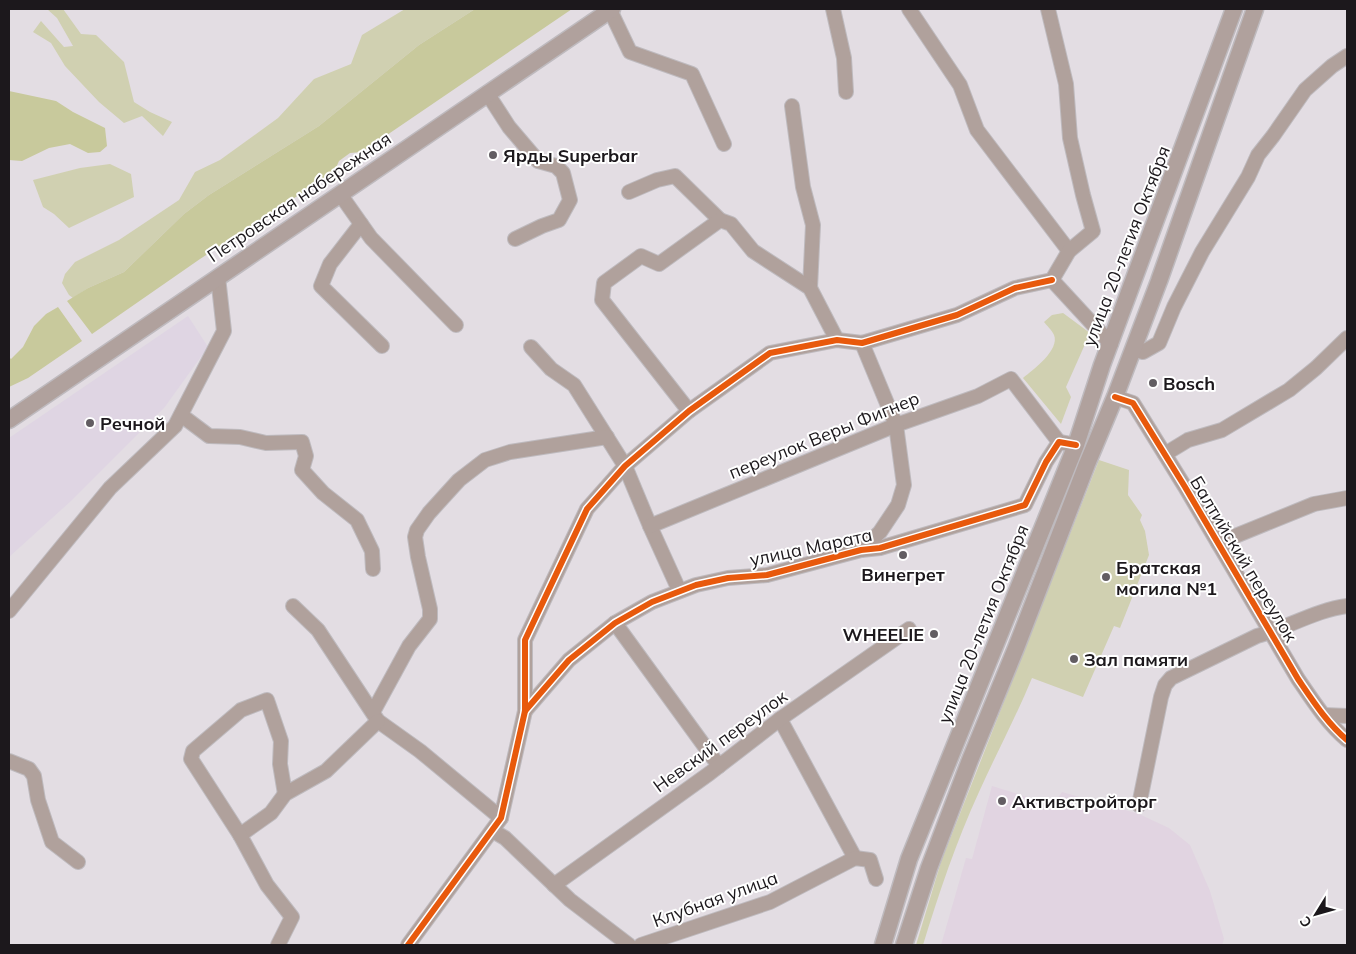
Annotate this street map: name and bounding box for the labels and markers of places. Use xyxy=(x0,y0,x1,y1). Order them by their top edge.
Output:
place label: Ярды Superbar xyxy=(503,144,638,167)
marker: Ярды Superbar xyxy=(487,149,499,161)
place label: Bosch xyxy=(1163,372,1215,395)
marker: Bosch xyxy=(1147,377,1159,389)
place label: Речной xyxy=(100,412,165,435)
marker: Речной xyxy=(84,417,96,429)
marker: Винегрет xyxy=(897,549,909,561)
place label: Братская могила №1 xyxy=(1116,556,1217,600)
place label: Винегрет xyxy=(861,563,945,586)
marker: Братская могила №1 xyxy=(1100,571,1112,583)
place label: WHEELIE xyxy=(843,623,924,646)
marker: WHEELIE xyxy=(928,628,940,640)
place label: Зал памяти xyxy=(1084,648,1188,671)
marker: Зал памяти xyxy=(1068,653,1080,665)
place label: Активстройторг xyxy=(1012,790,1157,813)
marker: Активстройторг xyxy=(996,795,1008,807)

